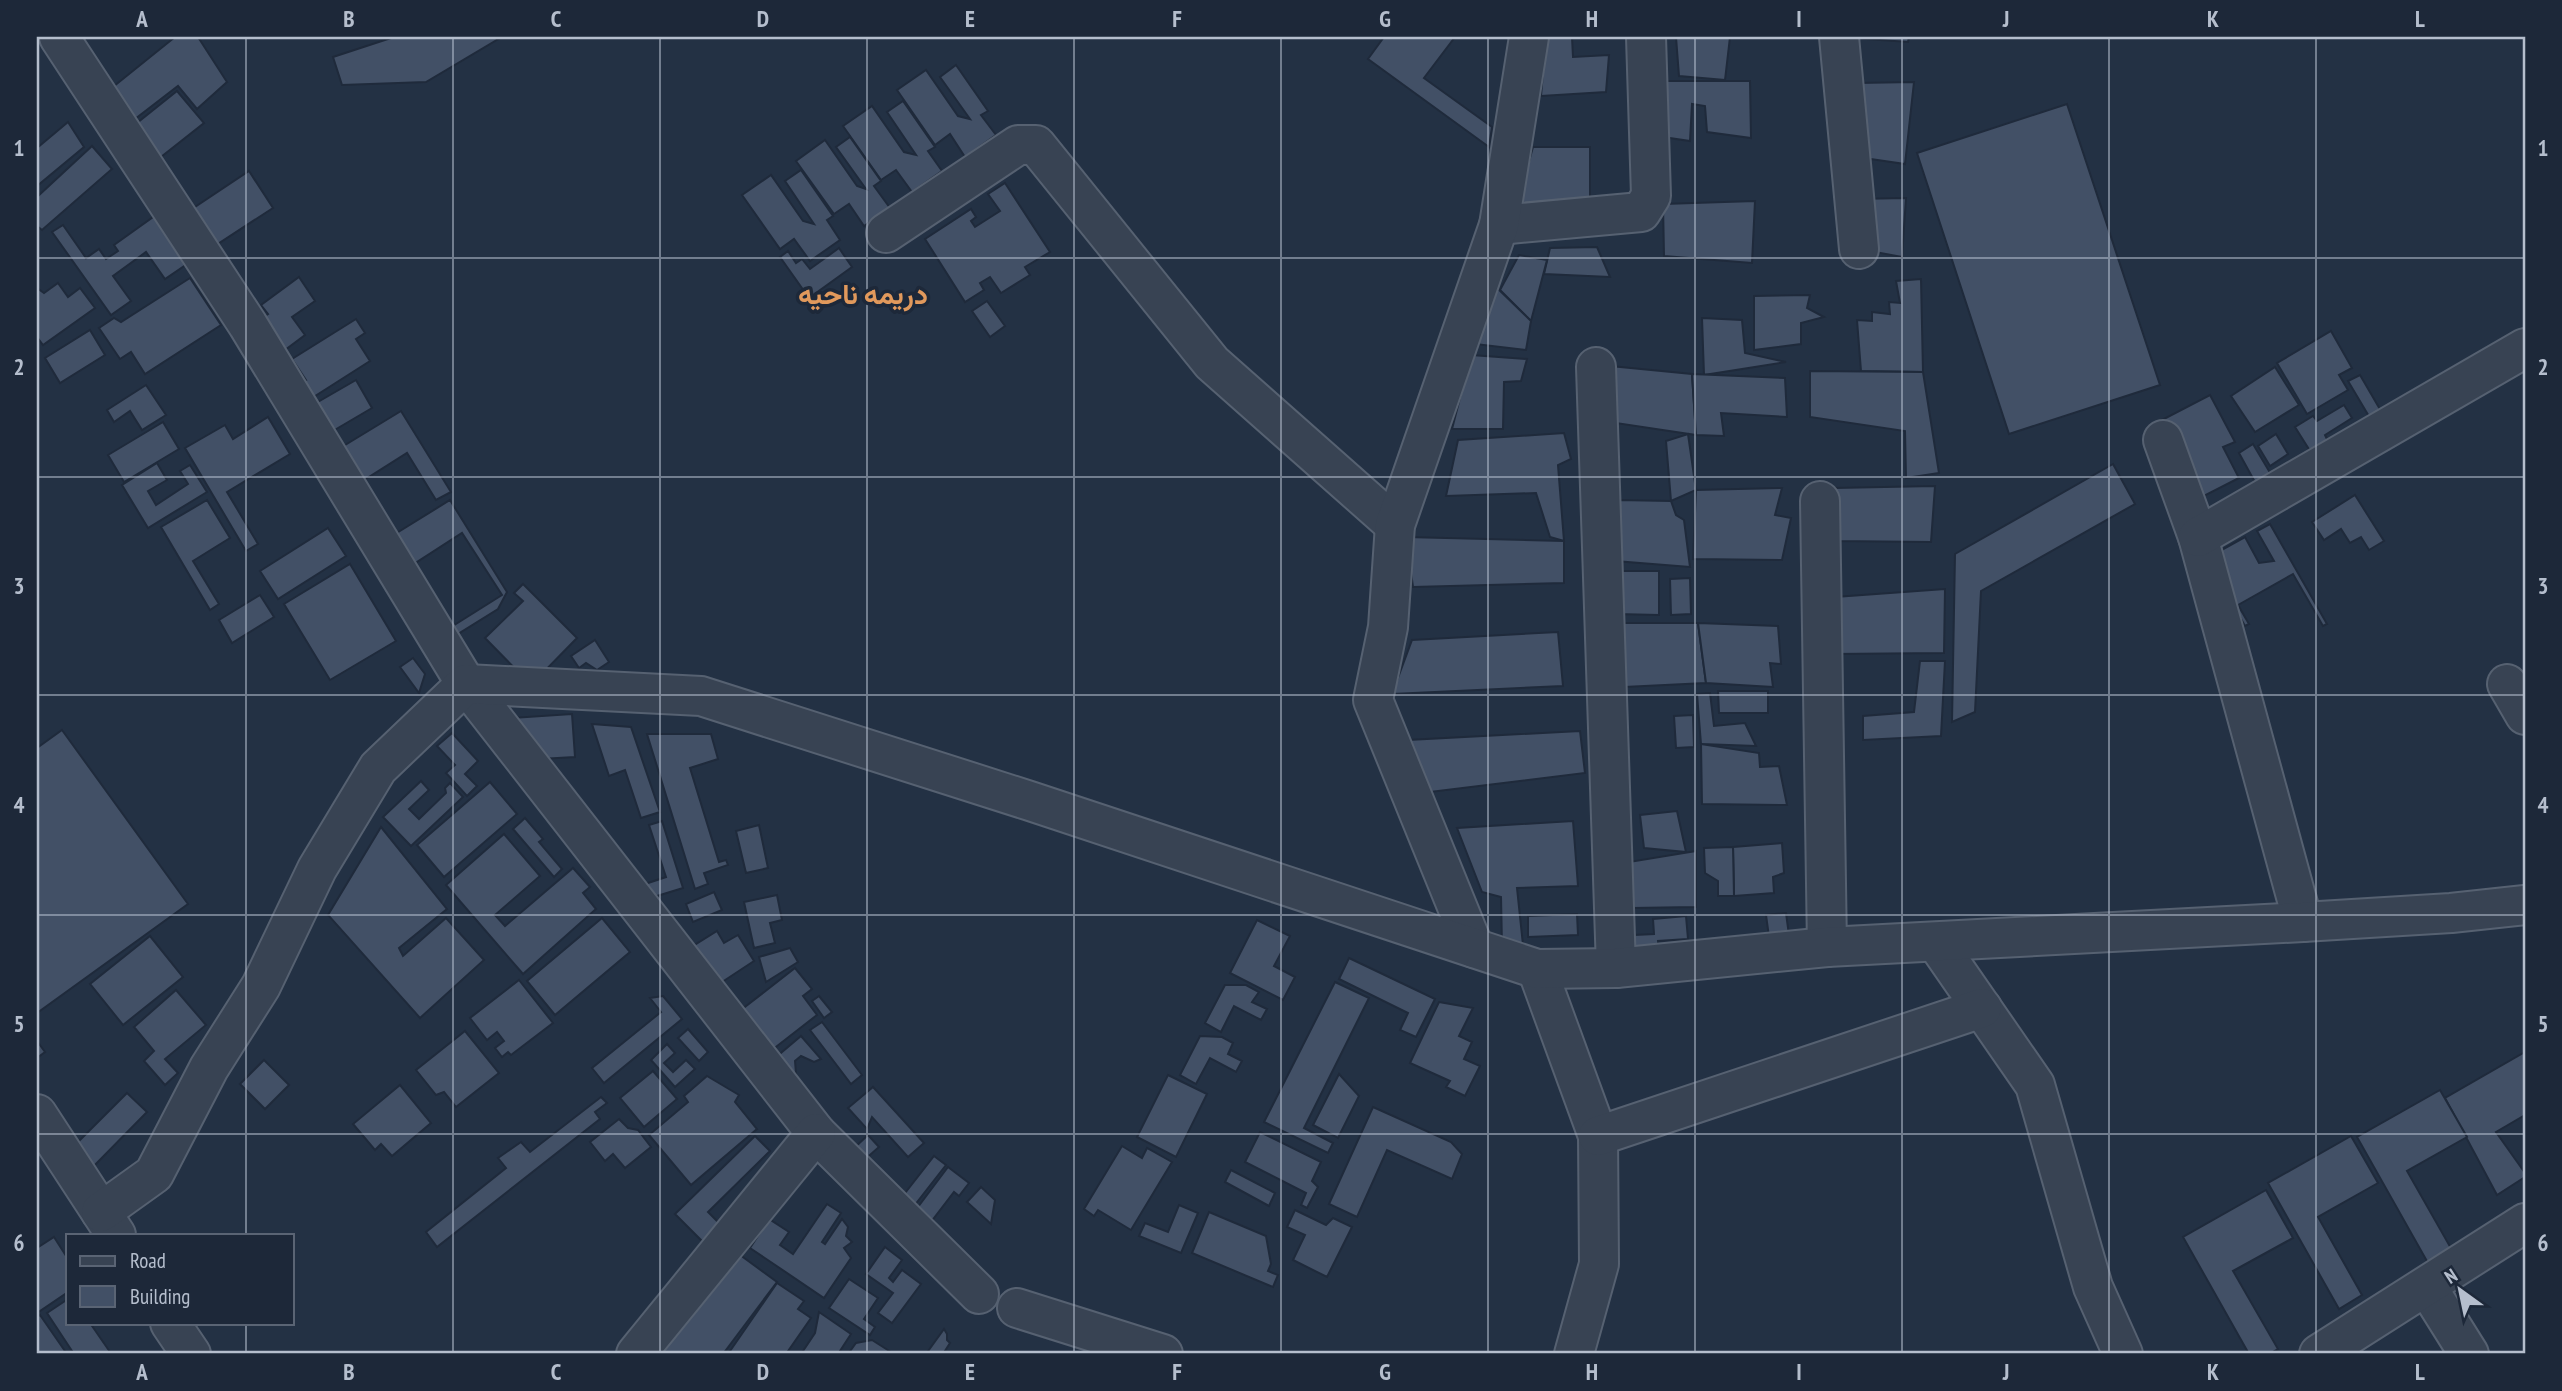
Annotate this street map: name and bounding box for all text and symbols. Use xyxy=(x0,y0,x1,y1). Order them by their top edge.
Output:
text: A xyxy=(135,4,148,33)
text: B xyxy=(343,4,355,33)
text: C xyxy=(551,4,562,33)
text: D xyxy=(757,4,769,33)
text: E xyxy=(965,4,975,33)
text: F xyxy=(1172,4,1182,33)
text: G xyxy=(1379,4,1391,33)
text: H xyxy=(1586,4,1598,33)
text: I xyxy=(1796,4,1802,33)
text: J xyxy=(2002,4,2009,33)
text: K xyxy=(2207,4,2219,33)
text: L xyxy=(2415,4,2425,33)
text: 1 xyxy=(14,133,25,162)
text: 1 xyxy=(2538,133,2549,162)
district label: دریمه ناحیه xyxy=(798,275,928,312)
text: 2 xyxy=(14,352,25,381)
text: 2 xyxy=(2538,352,2549,381)
text: 3 xyxy=(14,571,25,600)
text: 3 xyxy=(2538,571,2549,600)
text: 4 xyxy=(14,790,25,819)
text: 4 xyxy=(2538,790,2549,819)
text: 5 xyxy=(14,1009,25,1038)
text: 5 xyxy=(2538,1009,2549,1038)
text: 6 xyxy=(14,1228,25,1257)
text: 6 xyxy=(2538,1228,2549,1257)
legend xyxy=(66,1234,294,1324)
text: Road xyxy=(130,1247,166,1274)
north arrow xyxy=(2426,1254,2496,1324)
text: N xyxy=(2440,1263,2462,1289)
text: Building xyxy=(130,1283,190,1310)
text: A xyxy=(135,1357,148,1386)
text: B xyxy=(343,1357,355,1386)
text: C xyxy=(551,1357,562,1386)
text: D xyxy=(757,1357,769,1386)
text: E xyxy=(965,1357,975,1386)
text: F xyxy=(1172,1357,1182,1386)
text: G xyxy=(1379,1357,1391,1386)
text: H xyxy=(1586,1357,1598,1386)
text: I xyxy=(1796,1357,1802,1386)
text: J xyxy=(2002,1357,2009,1386)
text: K xyxy=(2207,1357,2219,1386)
text: L xyxy=(2415,1357,2425,1386)

